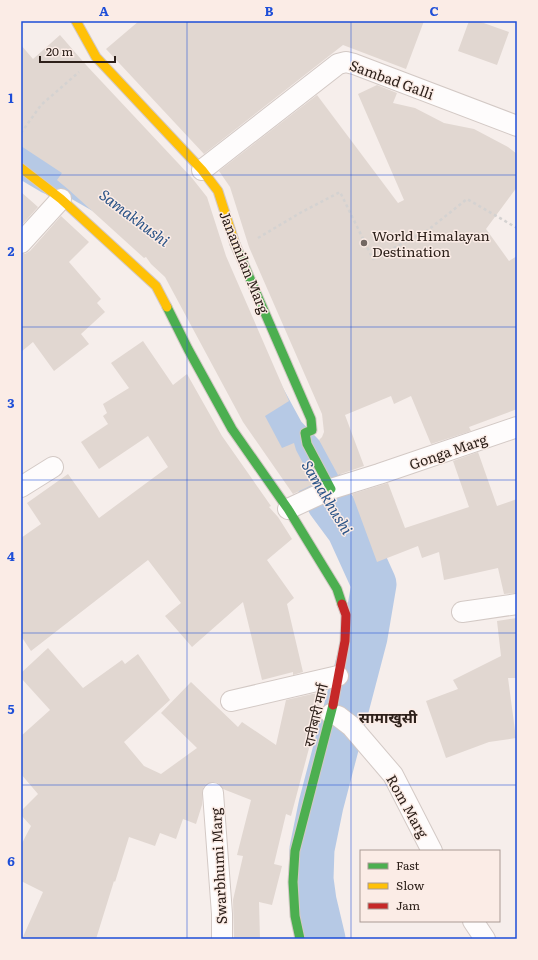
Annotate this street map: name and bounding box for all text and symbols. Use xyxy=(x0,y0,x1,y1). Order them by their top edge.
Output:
text: A xyxy=(99,1,109,20)
text: B xyxy=(265,1,274,20)
text: C xyxy=(429,1,439,20)
scale bar xyxy=(40,38,115,64)
text: 20 m xyxy=(46,42,73,60)
street label: Sambad Galli xyxy=(347,55,437,104)
text: 1 xyxy=(8,88,14,107)
water label: Samakhushi xyxy=(95,183,175,251)
street label: Janamilan Marg xyxy=(215,208,275,317)
place label: World Himalayan Destination xyxy=(372,225,490,261)
marker: World Himalayan Destination xyxy=(359,238,369,248)
text: 2 xyxy=(8,241,15,260)
text: 3 xyxy=(7,393,15,412)
street label: Gonga Marg xyxy=(406,428,490,474)
water label: Samakhushi xyxy=(297,456,359,539)
text: 4 xyxy=(7,546,15,565)
street label: रानीबारी मार्ग xyxy=(298,680,332,749)
text: 5 xyxy=(7,699,15,718)
district label: सामाखुसी xyxy=(359,705,418,728)
street label: Rom Marg xyxy=(382,771,434,842)
street label: Swarbhumi Marg xyxy=(205,807,231,925)
legend xyxy=(360,850,500,922)
text: 6 xyxy=(7,851,15,870)
text: Fast xyxy=(396,856,420,874)
text: Slow xyxy=(396,876,425,894)
text: Jam xyxy=(396,896,421,914)

